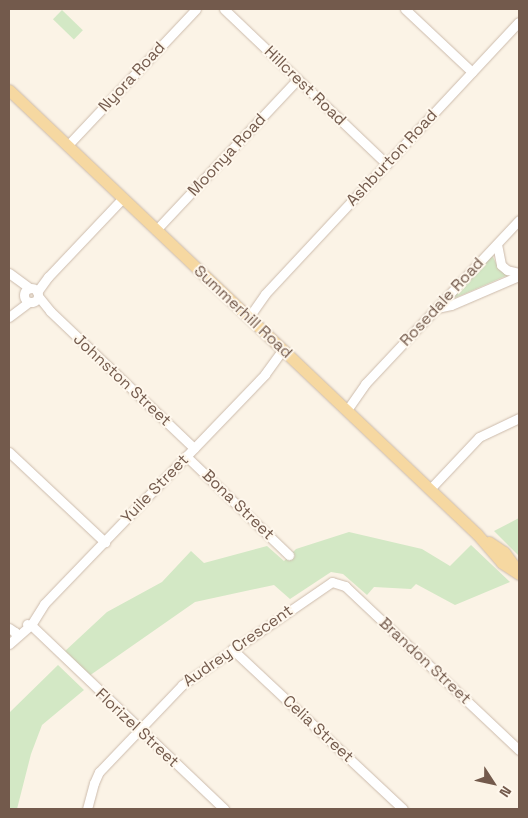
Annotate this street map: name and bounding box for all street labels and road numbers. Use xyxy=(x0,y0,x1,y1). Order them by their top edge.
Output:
street label: Nyora Road xyxy=(95,38,169,116)
street label: Hillcrest Road xyxy=(260,42,350,130)
street label: Ashburton Road xyxy=(342,106,442,210)
street label: Moonya Road xyxy=(184,110,270,200)
street label: Rosedale Road xyxy=(396,254,488,350)
street label: Summerhill Road xyxy=(190,261,296,363)
street label: Johnston Street xyxy=(69,330,175,430)
street label: Yuile Street xyxy=(117,450,193,528)
street label: Bona Street xyxy=(198,466,278,544)
street label: Audrey Crescent xyxy=(180,601,296,691)
street label: Brandon Street xyxy=(375,614,475,708)
street label: Florizel Street xyxy=(91,685,183,771)
street label: Celia Street xyxy=(279,691,357,767)

